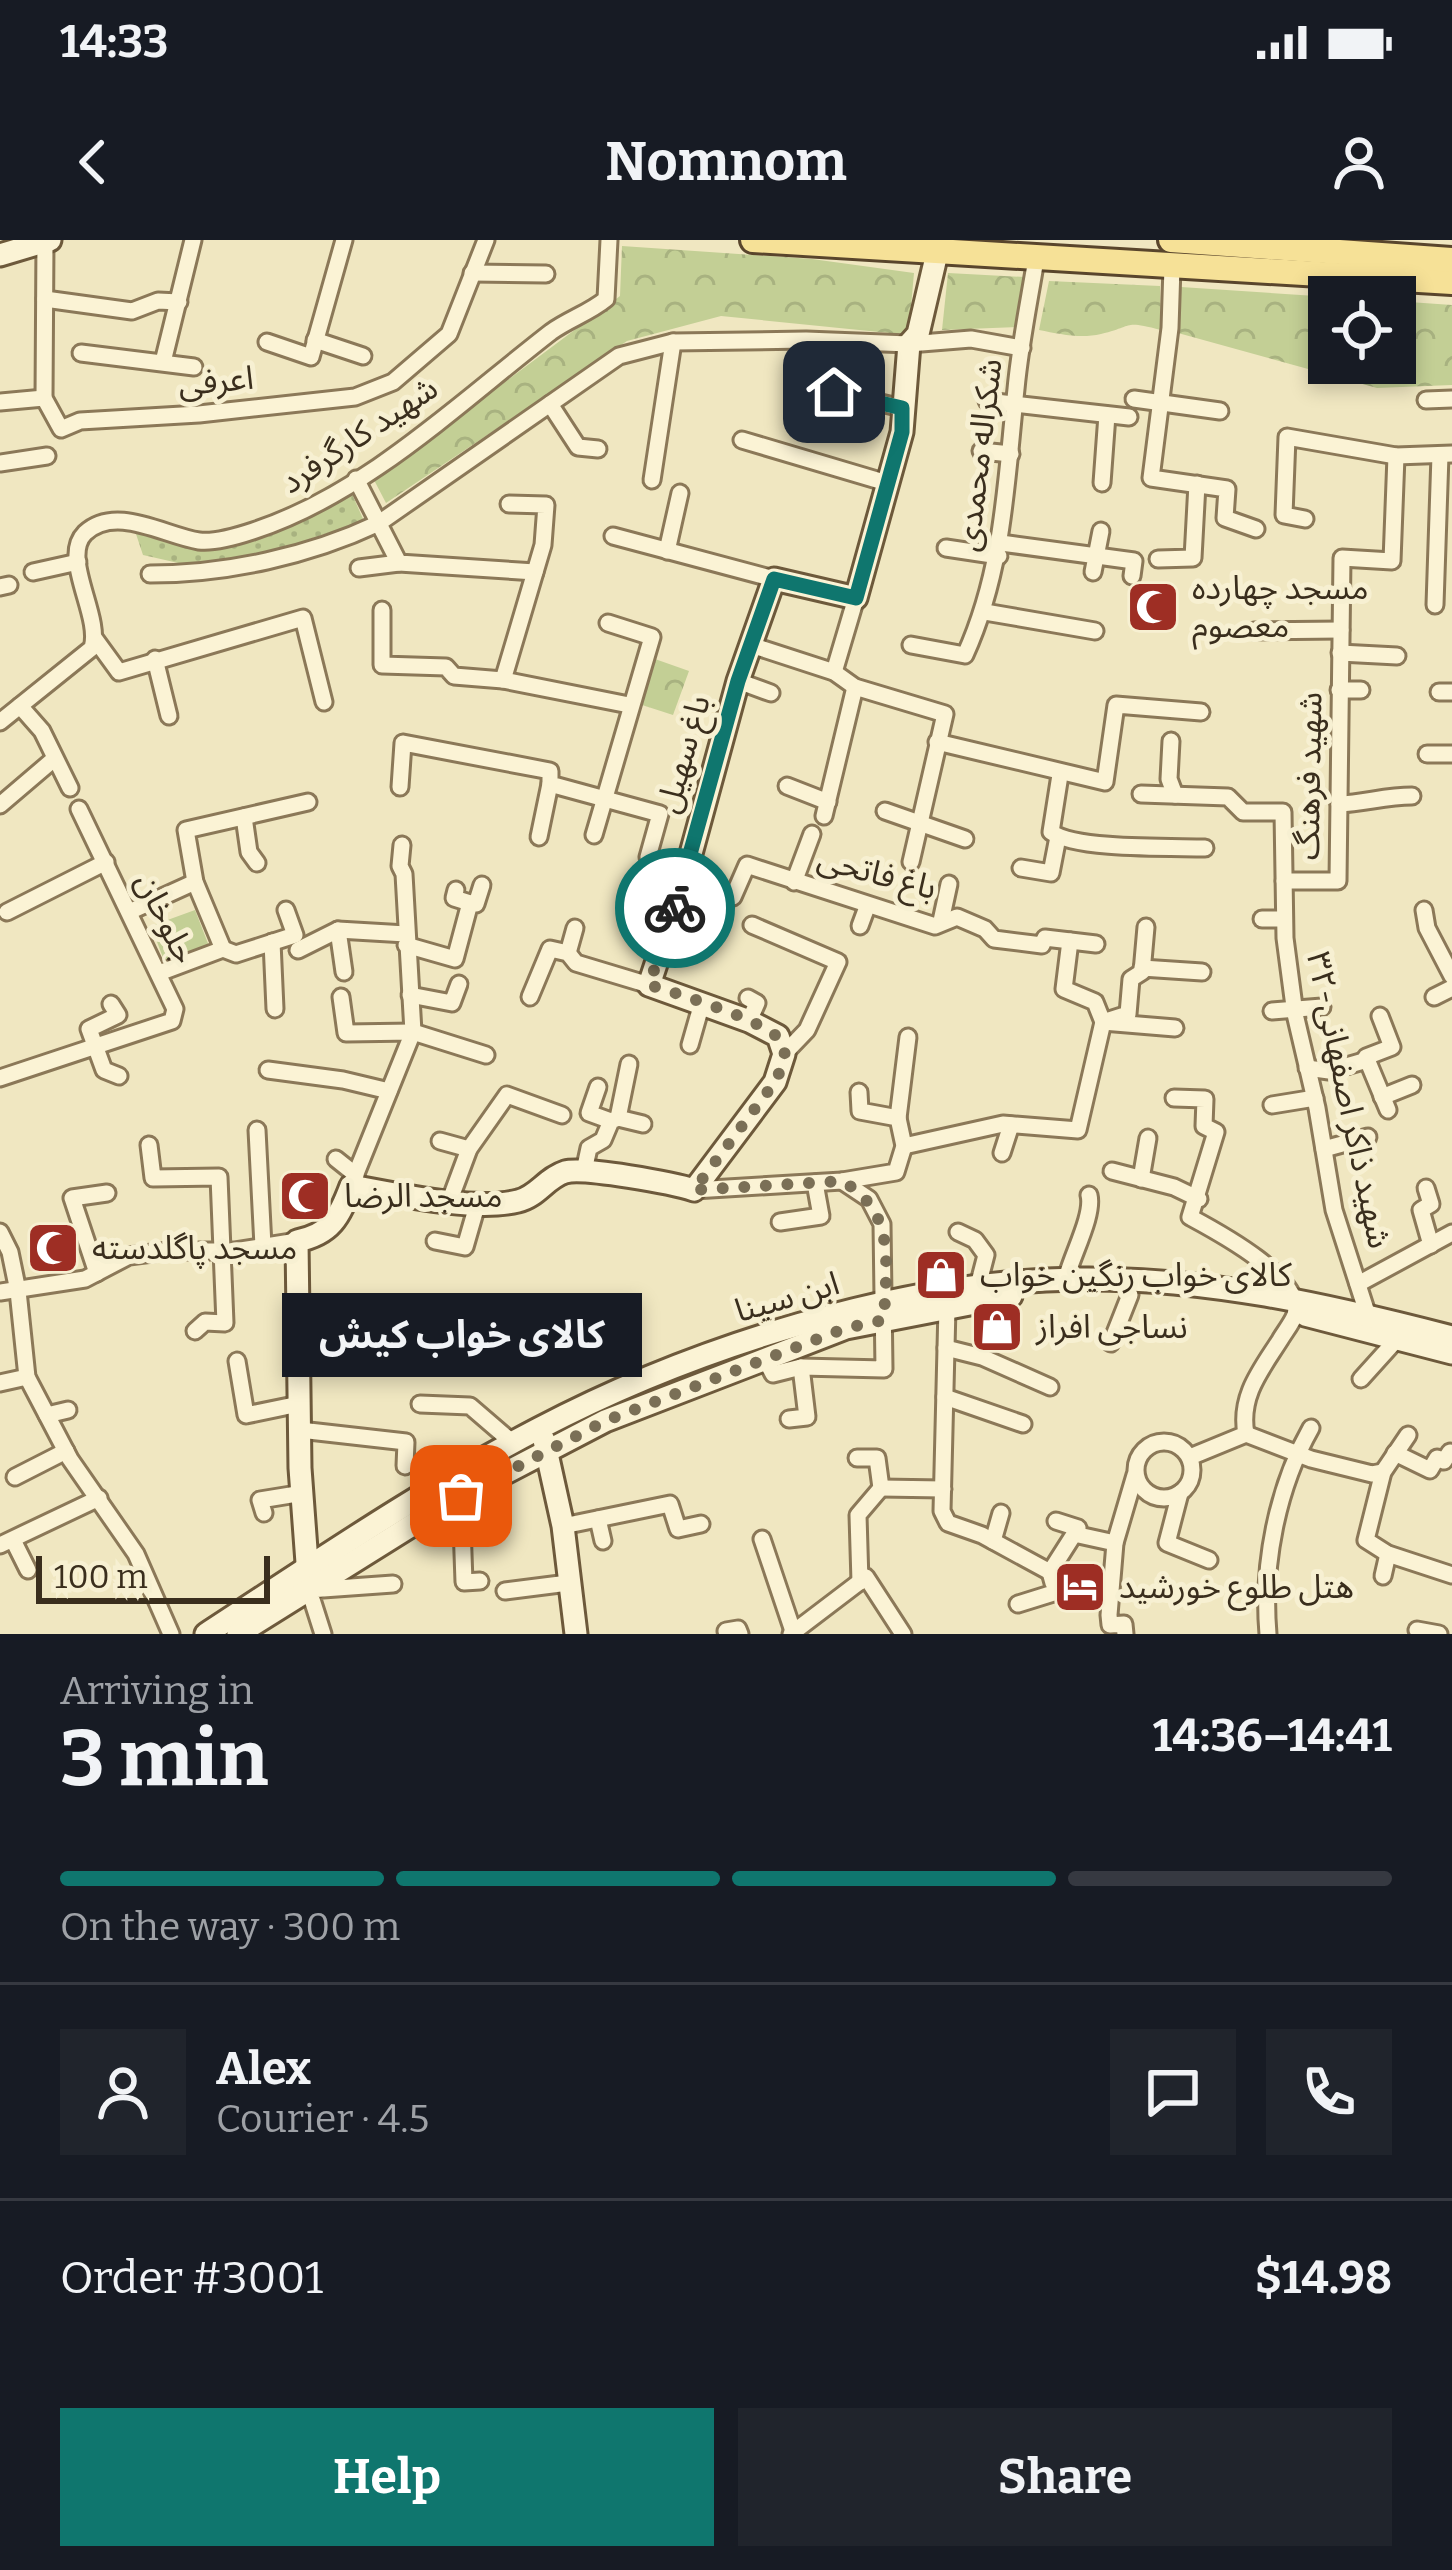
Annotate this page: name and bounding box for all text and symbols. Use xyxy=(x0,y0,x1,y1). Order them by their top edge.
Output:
text: 14:33 xyxy=(60,15,168,69)
icon: back xyxy=(60,129,126,195)
icon: person xyxy=(1326,129,1392,195)
text: Nomnom xyxy=(605,130,847,194)
map controls xyxy=(1308,276,1416,384)
button: locate xyxy=(1308,276,1416,384)
pin xyxy=(783,341,885,443)
street label: شکراله محمدی xyxy=(947,356,1011,554)
street label: اعرفی xyxy=(177,358,255,404)
icon: home xyxy=(801,359,867,425)
street label: شهید کارگرفرد xyxy=(273,368,445,502)
place label: مسجد چهارده معصوم xyxy=(1192,568,1369,650)
mosque icon: مسجد چهارده معصوم xyxy=(1125,579,1181,635)
street label: باغ سهیل xyxy=(647,690,723,819)
street label: شهید فرهنگ xyxy=(1288,692,1330,860)
street label: باغ فاتحی xyxy=(812,838,941,912)
courier xyxy=(615,848,735,968)
street label: جلوخان xyxy=(127,866,205,970)
icon: bike xyxy=(642,875,708,941)
street label: ۳۲-شهید ذاکر اصفهانی xyxy=(1298,948,1400,1252)
mosque icon: مسجد الرضا xyxy=(277,1168,333,1224)
place label: مسجد الرضا xyxy=(344,1176,502,1216)
mosque icon: مسجد پاگلدسته xyxy=(25,1220,81,1276)
place label: مسجد پاگلدسته xyxy=(92,1228,297,1269)
shop icon: کالای خواب رنگین خواب xyxy=(913,1247,969,1303)
place label: کالای خواب رنگین خواب xyxy=(980,1255,1292,1295)
street label: ابن سینا xyxy=(730,1263,844,1331)
callout: کالای خواب کیش xyxy=(281,1292,641,1376)
shop icon: نساجی افراز xyxy=(969,1299,1025,1355)
place label: نساجی افراز xyxy=(1035,1307,1188,1347)
text: کالای خواب کیش xyxy=(319,1312,605,1358)
pin xyxy=(410,1445,512,1547)
icon: bag xyxy=(428,1463,494,1529)
scale bar xyxy=(36,1550,270,1603)
text: 100 m xyxy=(54,1557,148,1597)
hotel icon: هتل طلوع خورشید xyxy=(1052,1559,1108,1615)
place label: هتل طلوع خورشید xyxy=(1119,1567,1354,1611)
text: Arriving in xyxy=(60,1668,254,1714)
text: 14:36–14:41 xyxy=(1153,1709,1392,1763)
text: 3 min xyxy=(60,1712,268,1806)
text: On the way · 300 m xyxy=(60,1904,400,1950)
button: person xyxy=(60,2029,186,2155)
button: chat xyxy=(1110,2029,1236,2155)
button: phone xyxy=(1266,2029,1392,2155)
text: Alex xyxy=(216,2042,311,2096)
text: Courier · 4.5 xyxy=(216,2096,429,2142)
text: Order #3001 xyxy=(60,2251,323,2305)
text: $14.98 xyxy=(1255,2251,1392,2305)
button: Help xyxy=(60,2408,714,2546)
button: Share xyxy=(738,2408,1392,2546)

